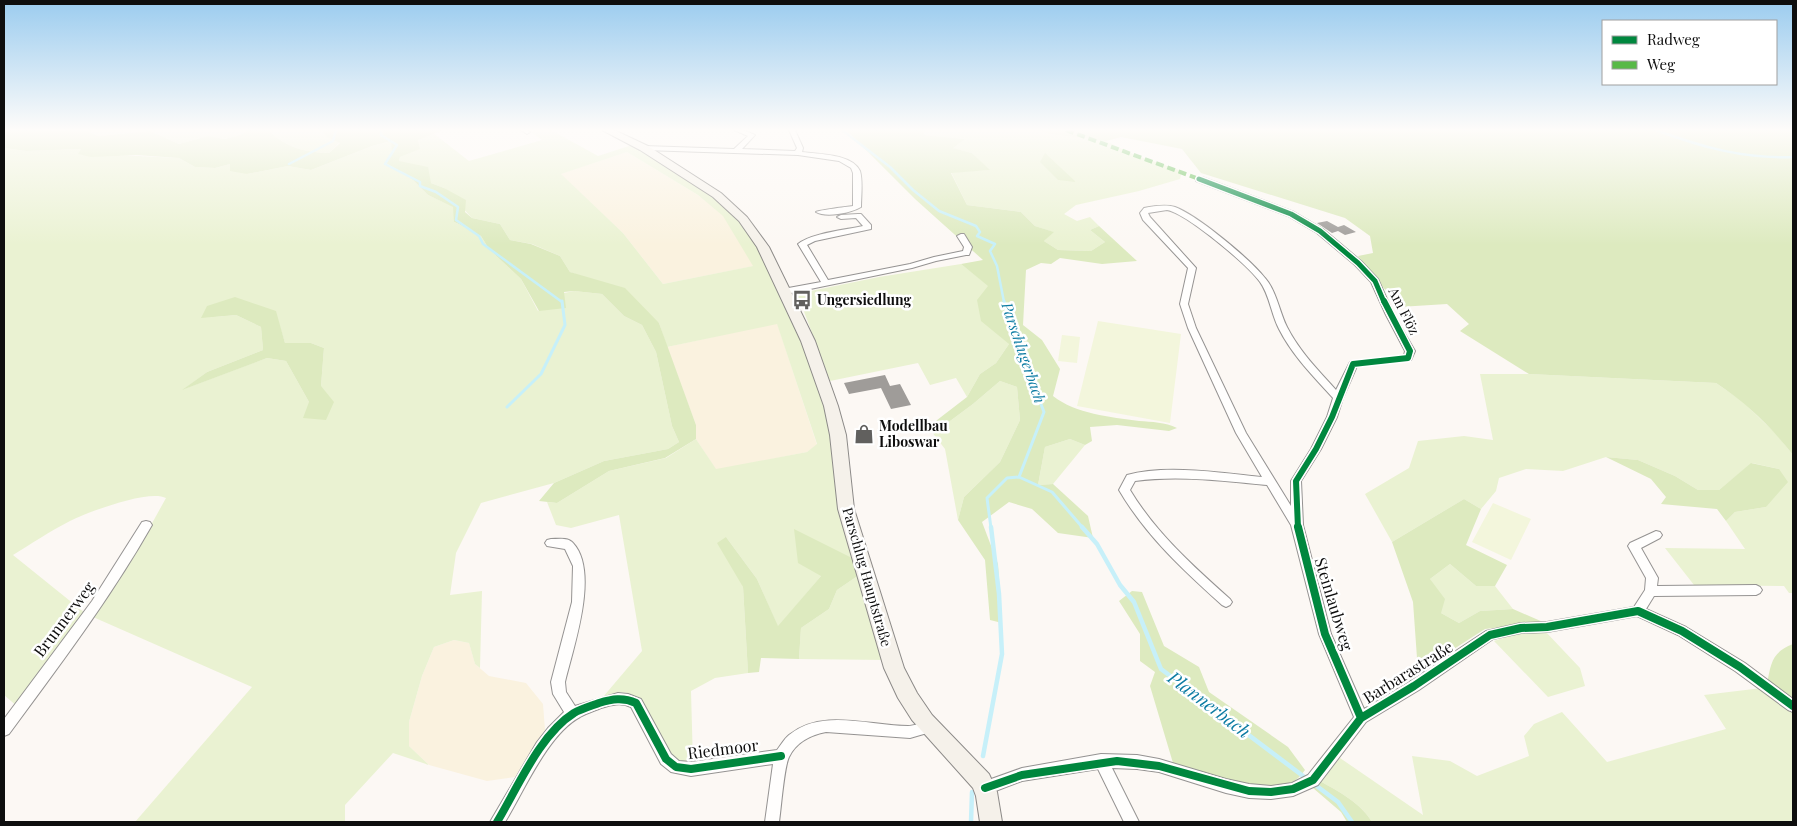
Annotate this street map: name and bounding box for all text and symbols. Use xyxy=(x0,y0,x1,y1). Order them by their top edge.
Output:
legend xyxy=(1602,20,1777,85)
text: Radweg xyxy=(1647,29,1700,49)
text: Weg xyxy=(1646,54,1675,74)
street label: Am Flöz xyxy=(1384,283,1425,338)
bus stop icon: Ungersiedlung xyxy=(791,289,813,311)
place label: Ungersiedlung xyxy=(817,290,912,309)
water label: Parschlugerbach xyxy=(997,299,1051,406)
place label: Modellbau Liboswar xyxy=(879,416,948,451)
shop icon: Modellbau Liboswar xyxy=(853,423,875,445)
street label: Parschlug Hauptstraße xyxy=(839,505,896,649)
street label: Steinlaubweg xyxy=(1310,555,1359,653)
street label: Brunnerweg xyxy=(28,576,99,661)
street label: Barbarastraße xyxy=(1359,636,1457,708)
water label: Plannerbach xyxy=(1163,665,1256,743)
street label: Riedmoor xyxy=(686,734,760,763)

